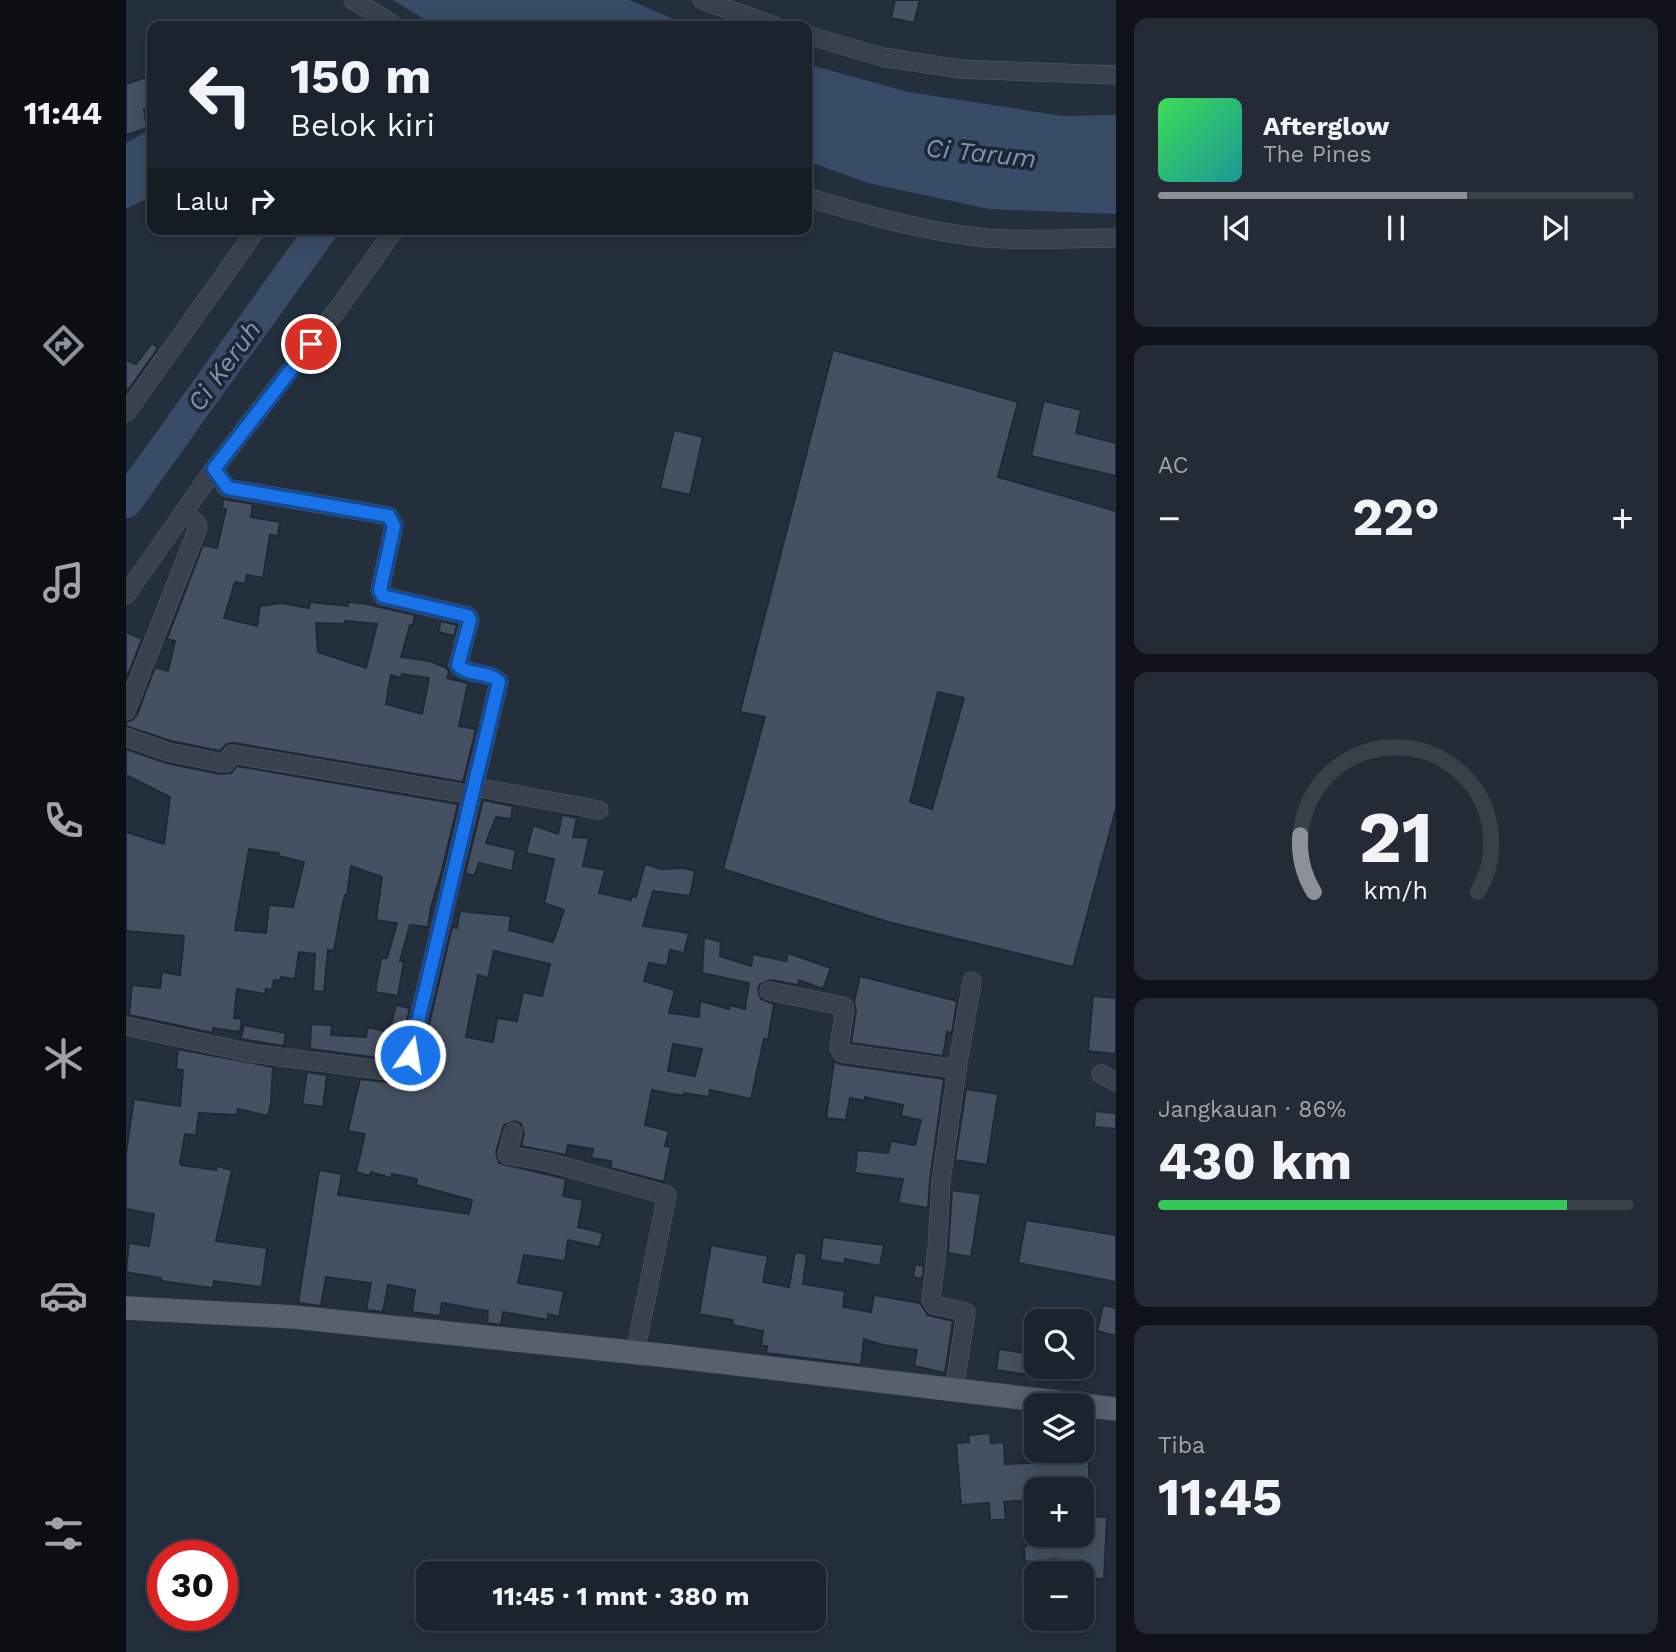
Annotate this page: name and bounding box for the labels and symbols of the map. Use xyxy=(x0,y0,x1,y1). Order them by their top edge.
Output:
water label: Ci Tarum xyxy=(924,132,1038,174)
pin xyxy=(281,314,341,374)
water label: Ci Keruh xyxy=(181,315,267,417)
position arrow xyxy=(373,1018,447,1092)
speed limit sign: 30 xyxy=(147,1540,238,1631)

